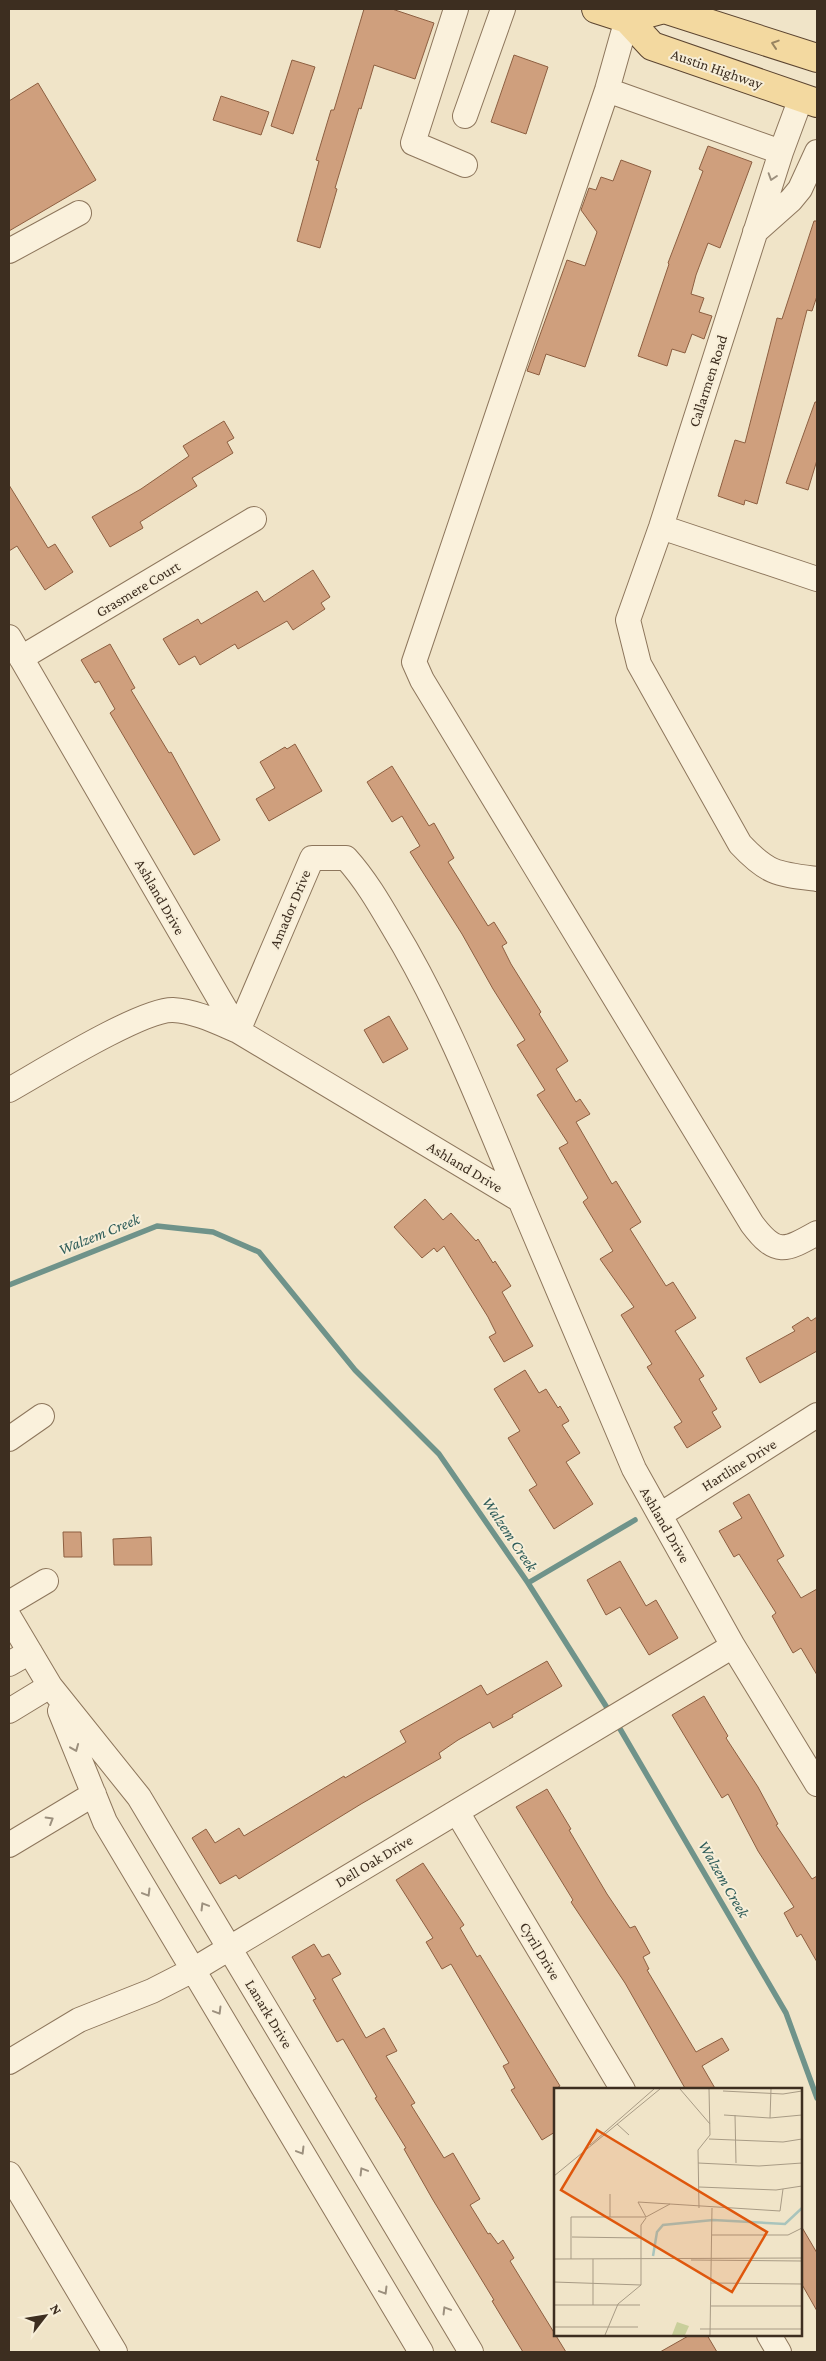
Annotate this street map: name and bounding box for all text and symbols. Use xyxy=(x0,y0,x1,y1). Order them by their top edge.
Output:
one-way arrow xyxy=(772,40,780,50)
street label: Austin Highway xyxy=(669,46,765,93)
one-way arrow xyxy=(768,172,778,181)
street label: Callarmen Road xyxy=(686,333,730,429)
street label: Grasmere Court xyxy=(93,557,184,620)
street label: Ashland Drive xyxy=(132,856,188,938)
street label: Amador Drive xyxy=(266,867,314,951)
street label: Ashland Drive xyxy=(425,1138,506,1196)
water label: Walzem Creek xyxy=(56,1210,143,1258)
street label: Hartline Drive xyxy=(699,1435,780,1494)
street label: Ashland Drive xyxy=(637,1484,693,1566)
water label: Walzem Creek xyxy=(479,1494,542,1575)
one-way arrow xyxy=(69,1743,80,1752)
one-way arrow xyxy=(45,1817,54,1827)
street label: Dell Oak Drive xyxy=(333,1832,416,1890)
water label: Walzem Creek xyxy=(695,1837,753,1921)
one-way arrow xyxy=(141,1888,151,1897)
one-way arrow xyxy=(201,1902,211,1911)
street label: Cyril Drive xyxy=(516,1919,564,1984)
street label: Lanark Drive xyxy=(242,1977,296,2052)
one-way arrow xyxy=(211,2006,221,2015)
inset map xyxy=(554,2088,801,2336)
one-way arrow xyxy=(294,2145,304,2154)
one-way arrow xyxy=(359,2167,369,2176)
one-way arrow xyxy=(378,2285,388,2294)
north arrow xyxy=(20,2291,70,2341)
text: N xyxy=(47,2301,66,2318)
one-way arrow xyxy=(442,2307,452,2316)

